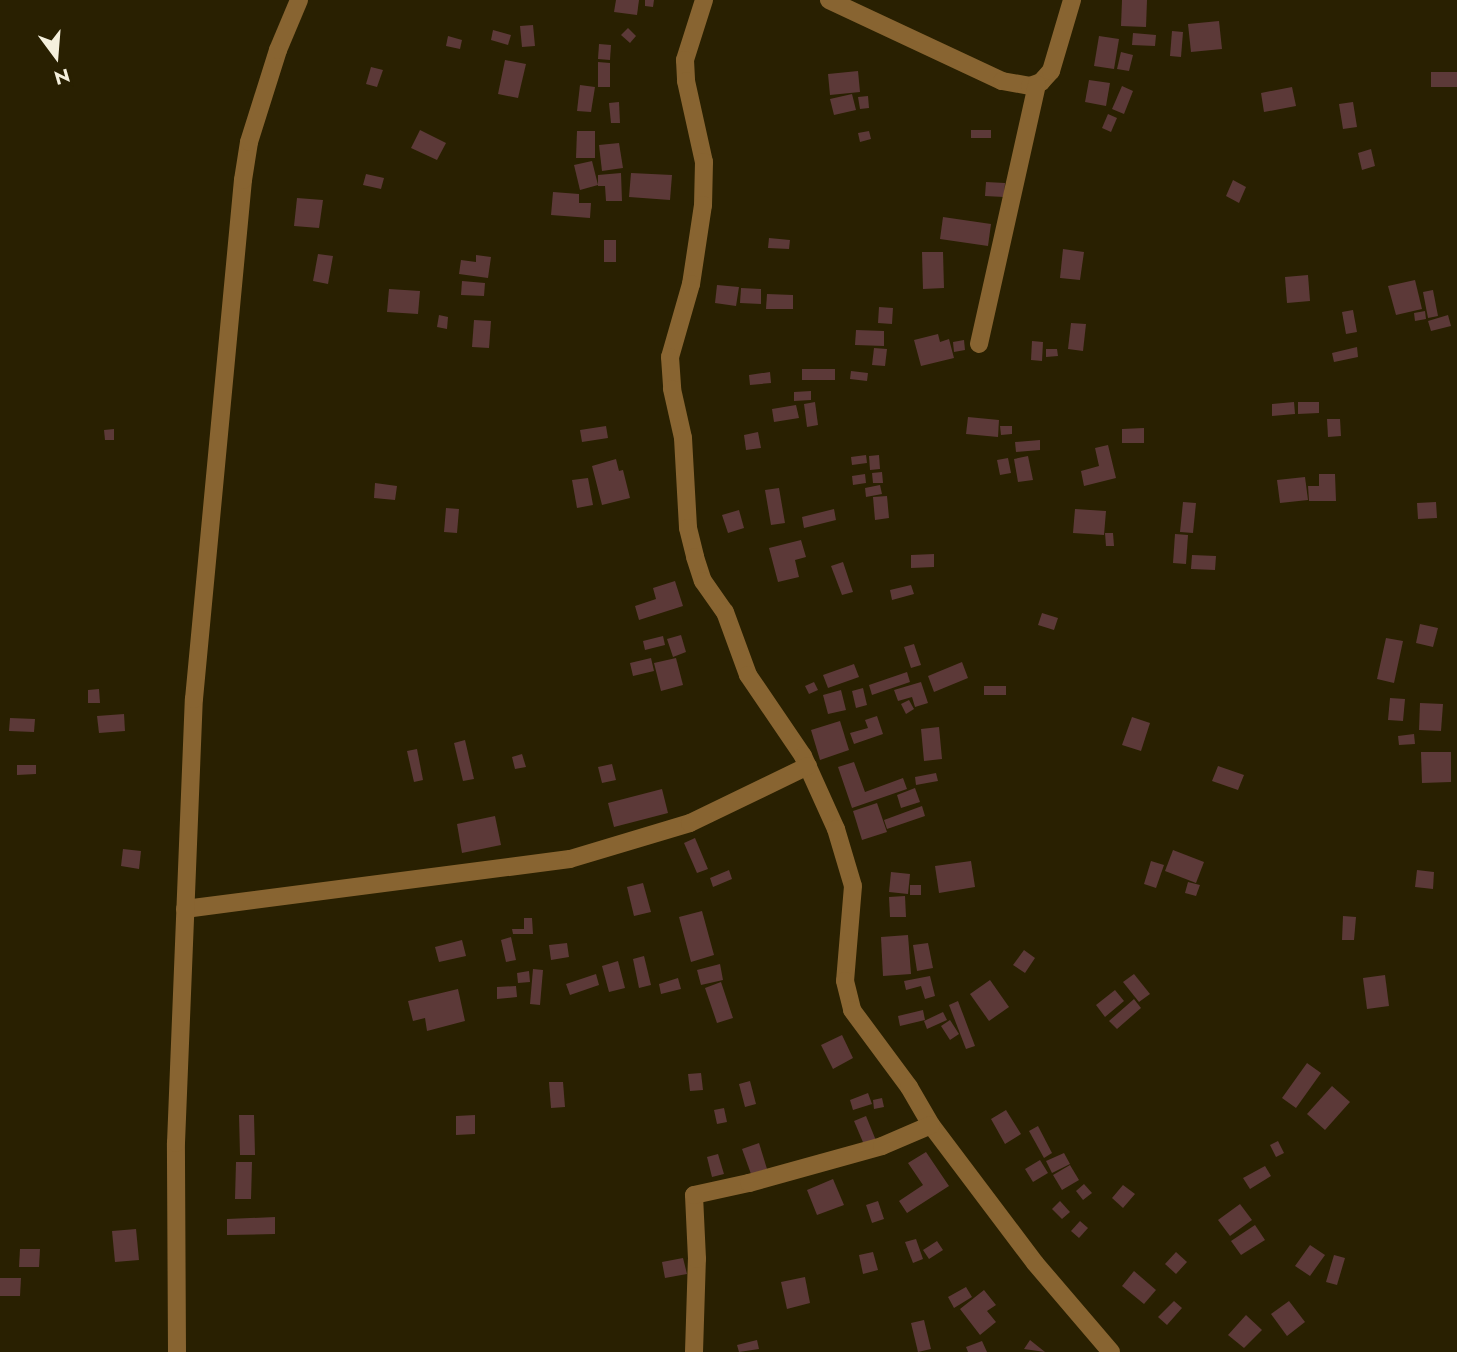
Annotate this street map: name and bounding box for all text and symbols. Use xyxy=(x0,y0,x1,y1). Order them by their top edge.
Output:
north arrow xyxy=(21,21,91,91)
text: N xyxy=(51,62,73,92)

